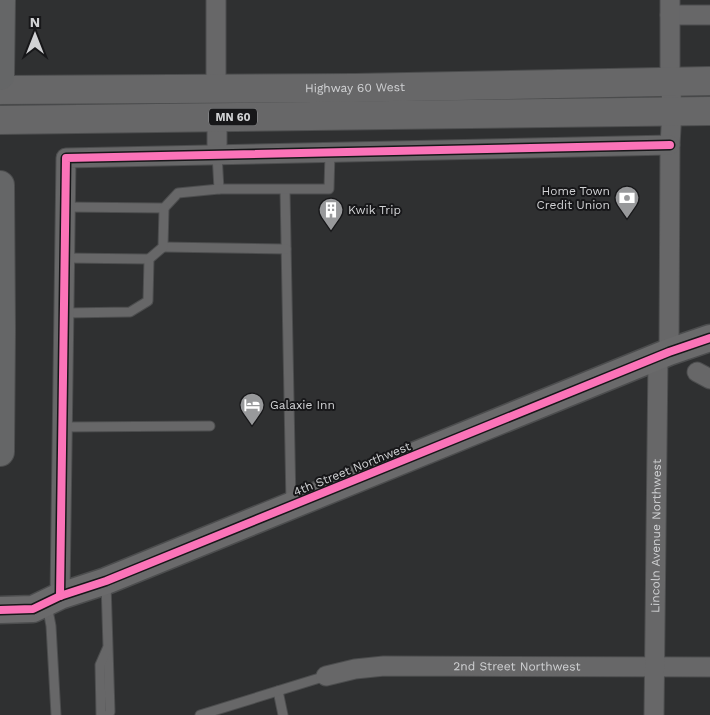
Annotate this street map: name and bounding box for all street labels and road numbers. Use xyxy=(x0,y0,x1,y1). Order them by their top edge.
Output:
street label: Highway 60 West xyxy=(305,80,405,95)
road number: MN 60 xyxy=(209,108,257,125)
street label: 4th Street Northwest xyxy=(291,439,413,499)
street label: Lincoln Avenue Northwest xyxy=(648,459,664,613)
street label: 2nd Street Northwest xyxy=(453,659,581,674)

